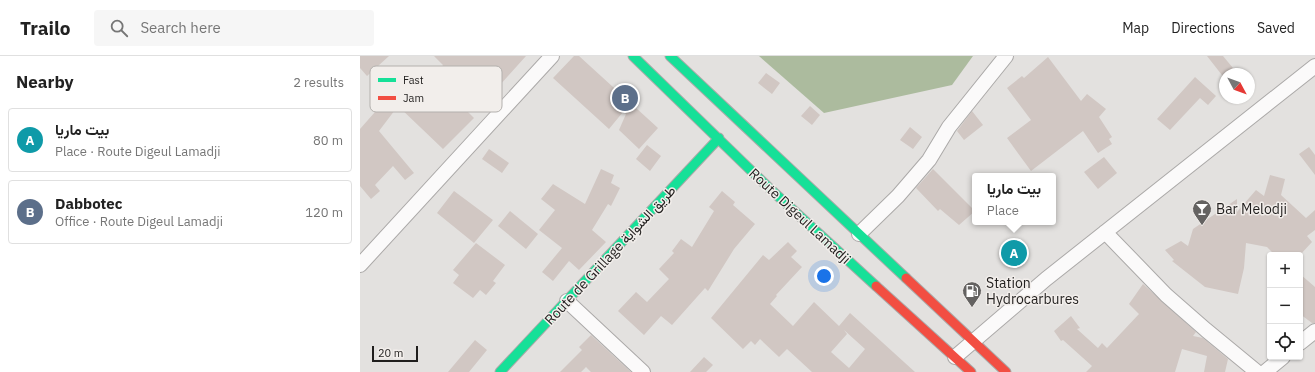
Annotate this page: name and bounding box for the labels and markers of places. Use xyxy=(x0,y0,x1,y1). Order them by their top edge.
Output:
pin: B xyxy=(612,83,638,113)
bar icon: Bar Melodji xyxy=(1191,198,1213,226)
place label: Bar Melodji xyxy=(1216,200,1287,218)
pin: A xyxy=(1001,238,1027,268)
place label: Station Hydrocarbures xyxy=(986,274,1079,308)
fuel station icon: Station Hydrocarbures xyxy=(961,280,983,308)

